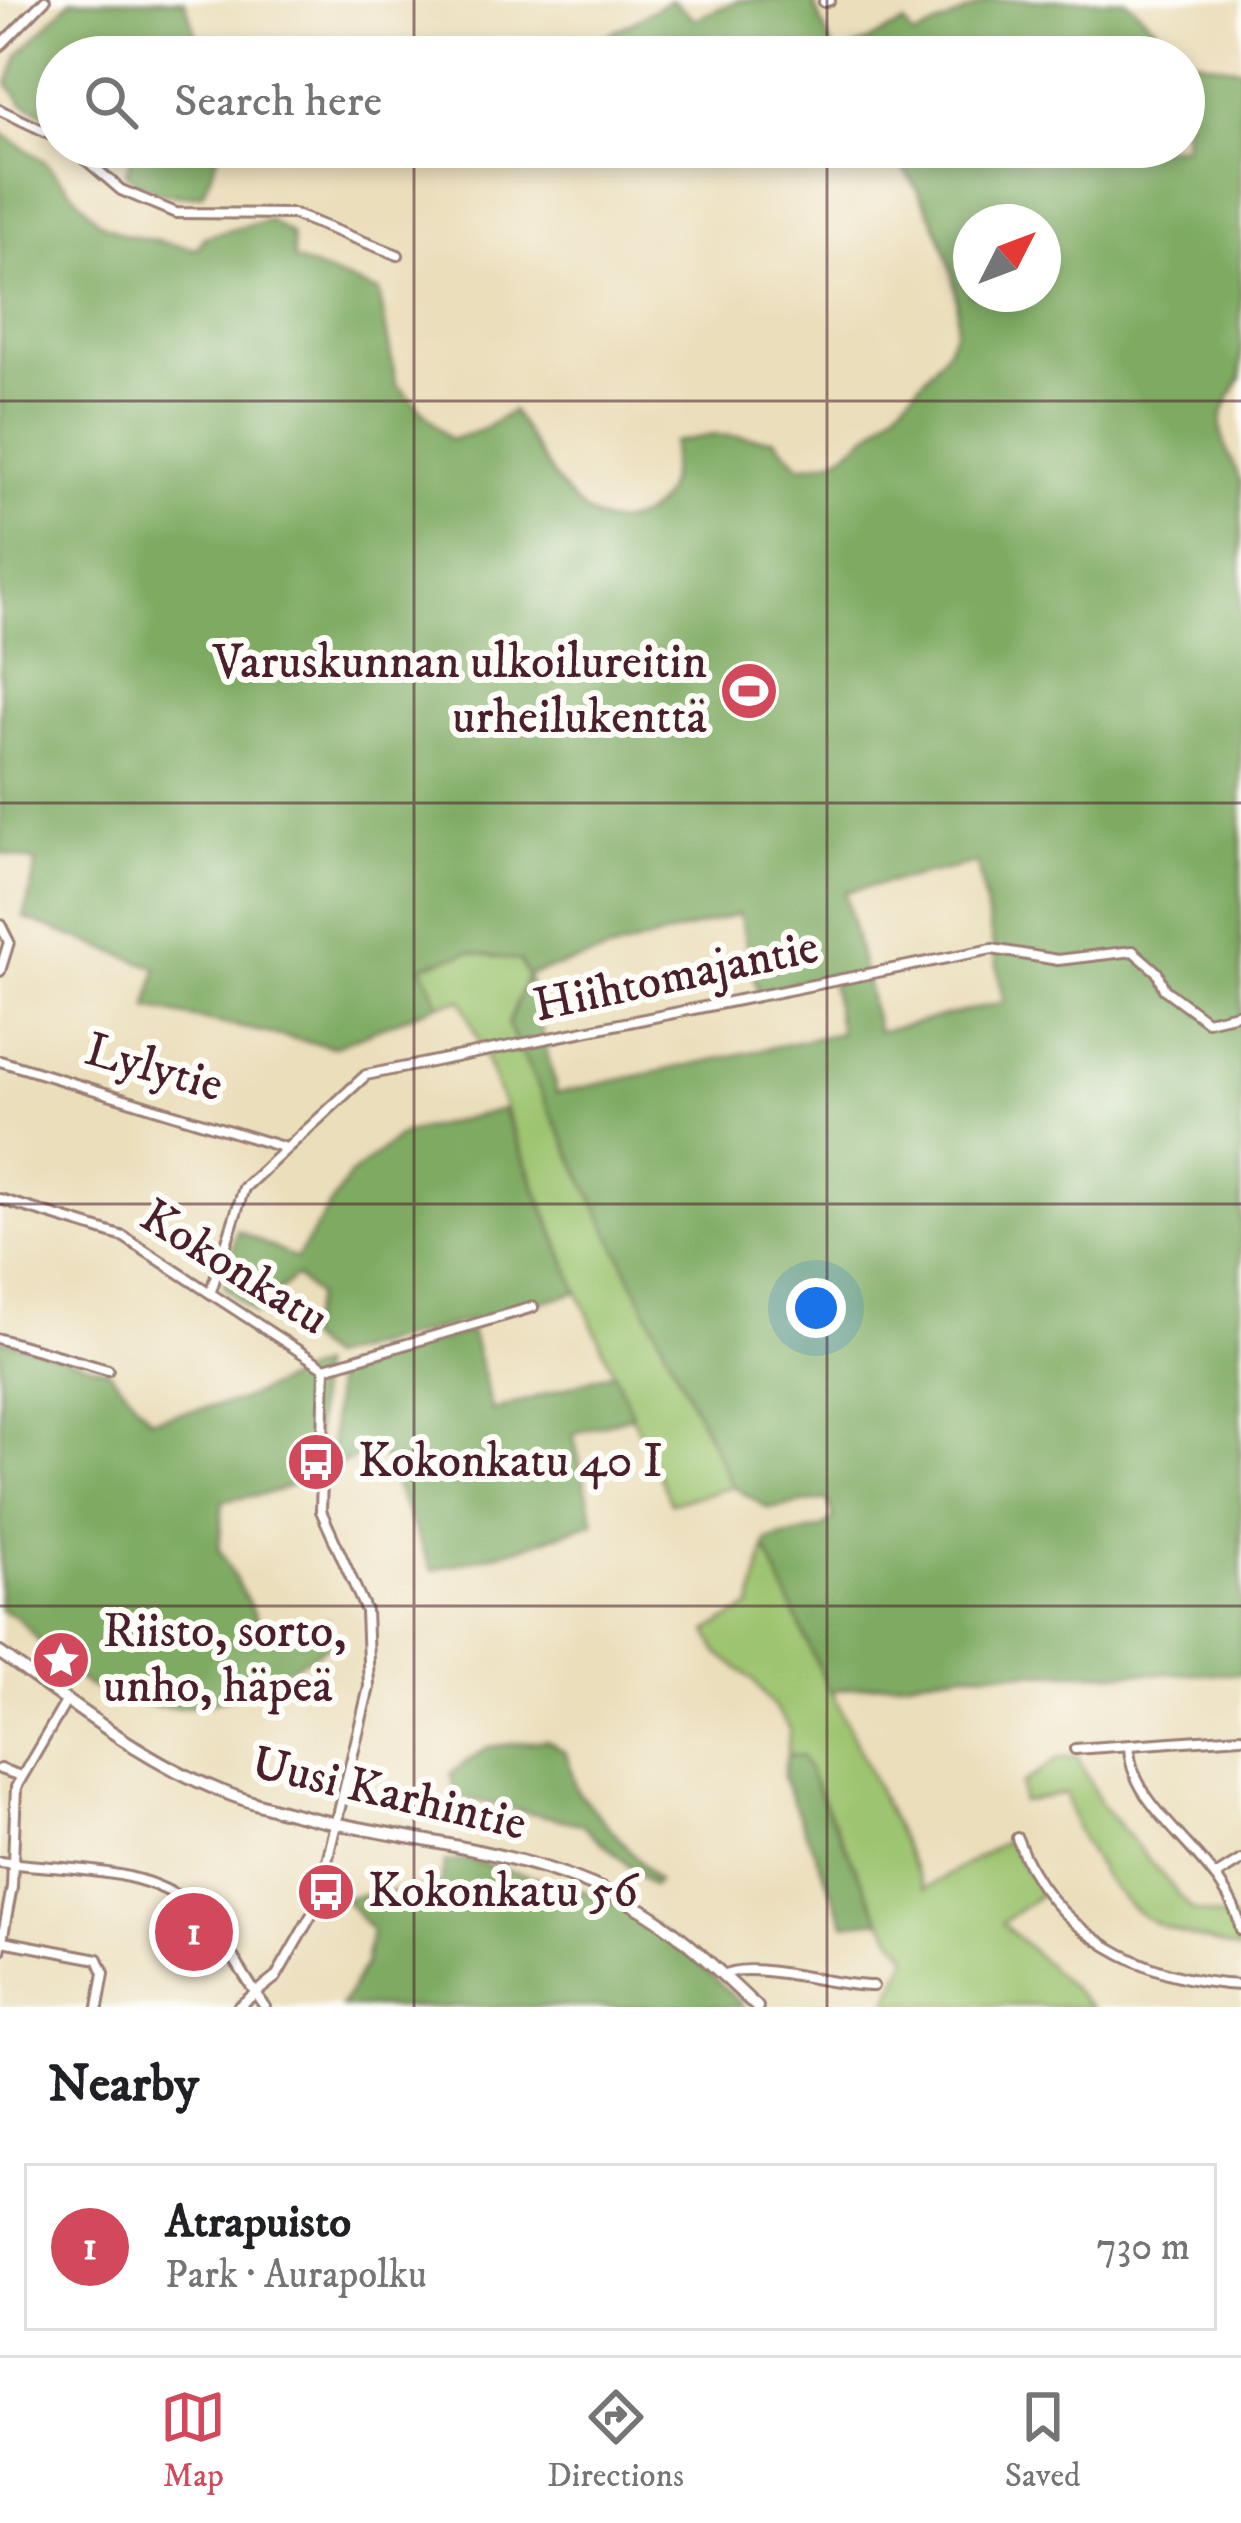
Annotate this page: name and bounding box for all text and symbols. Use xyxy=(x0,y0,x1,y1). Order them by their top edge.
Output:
search box xyxy=(36,36,1205,168)
icon: search xyxy=(78,69,144,135)
text: Search here xyxy=(174,74,382,130)
north arrow xyxy=(953,204,1061,312)
place label: Varuskunnan ulkoilureitin urheilukenttä xyxy=(212,633,708,748)
sports icon: Varuskunnan ulkoilureitin urheilukenttä xyxy=(718,660,780,722)
street label: Hiihtomajantie xyxy=(528,918,824,1036)
street label: Lylytie xyxy=(78,1020,230,1116)
street label: Kokonkatu xyxy=(129,1187,339,1349)
your location xyxy=(786,1278,846,1338)
bus stop icon: Kokonkatu 40 I xyxy=(285,1431,347,1493)
place label: Kokonkatu 40 I xyxy=(358,1432,663,1492)
place label: Riisto, sorto, unho, häpeä xyxy=(103,1602,346,1717)
place icon: Riisto, sorto, unho, häpeä xyxy=(30,1629,92,1691)
street label: Uusi Karhintie xyxy=(246,1733,532,1855)
bus stop icon: Kokonkatu 56 xyxy=(295,1861,357,1923)
place label: Kokonkatu 56 xyxy=(368,1862,640,1922)
pin: 1 xyxy=(155,1887,233,1977)
text: Nearby xyxy=(48,2053,199,2117)
text: Atrapuisto xyxy=(165,2195,351,2251)
text: 1 xyxy=(83,2223,97,2272)
text: 730 m xyxy=(1096,2223,1190,2272)
text: Park · Aurapolku xyxy=(165,2251,427,2300)
tab: Map xyxy=(160,2384,226,2497)
tab: Directions xyxy=(547,2384,684,2497)
tab: Saved xyxy=(1005,2384,1081,2497)

